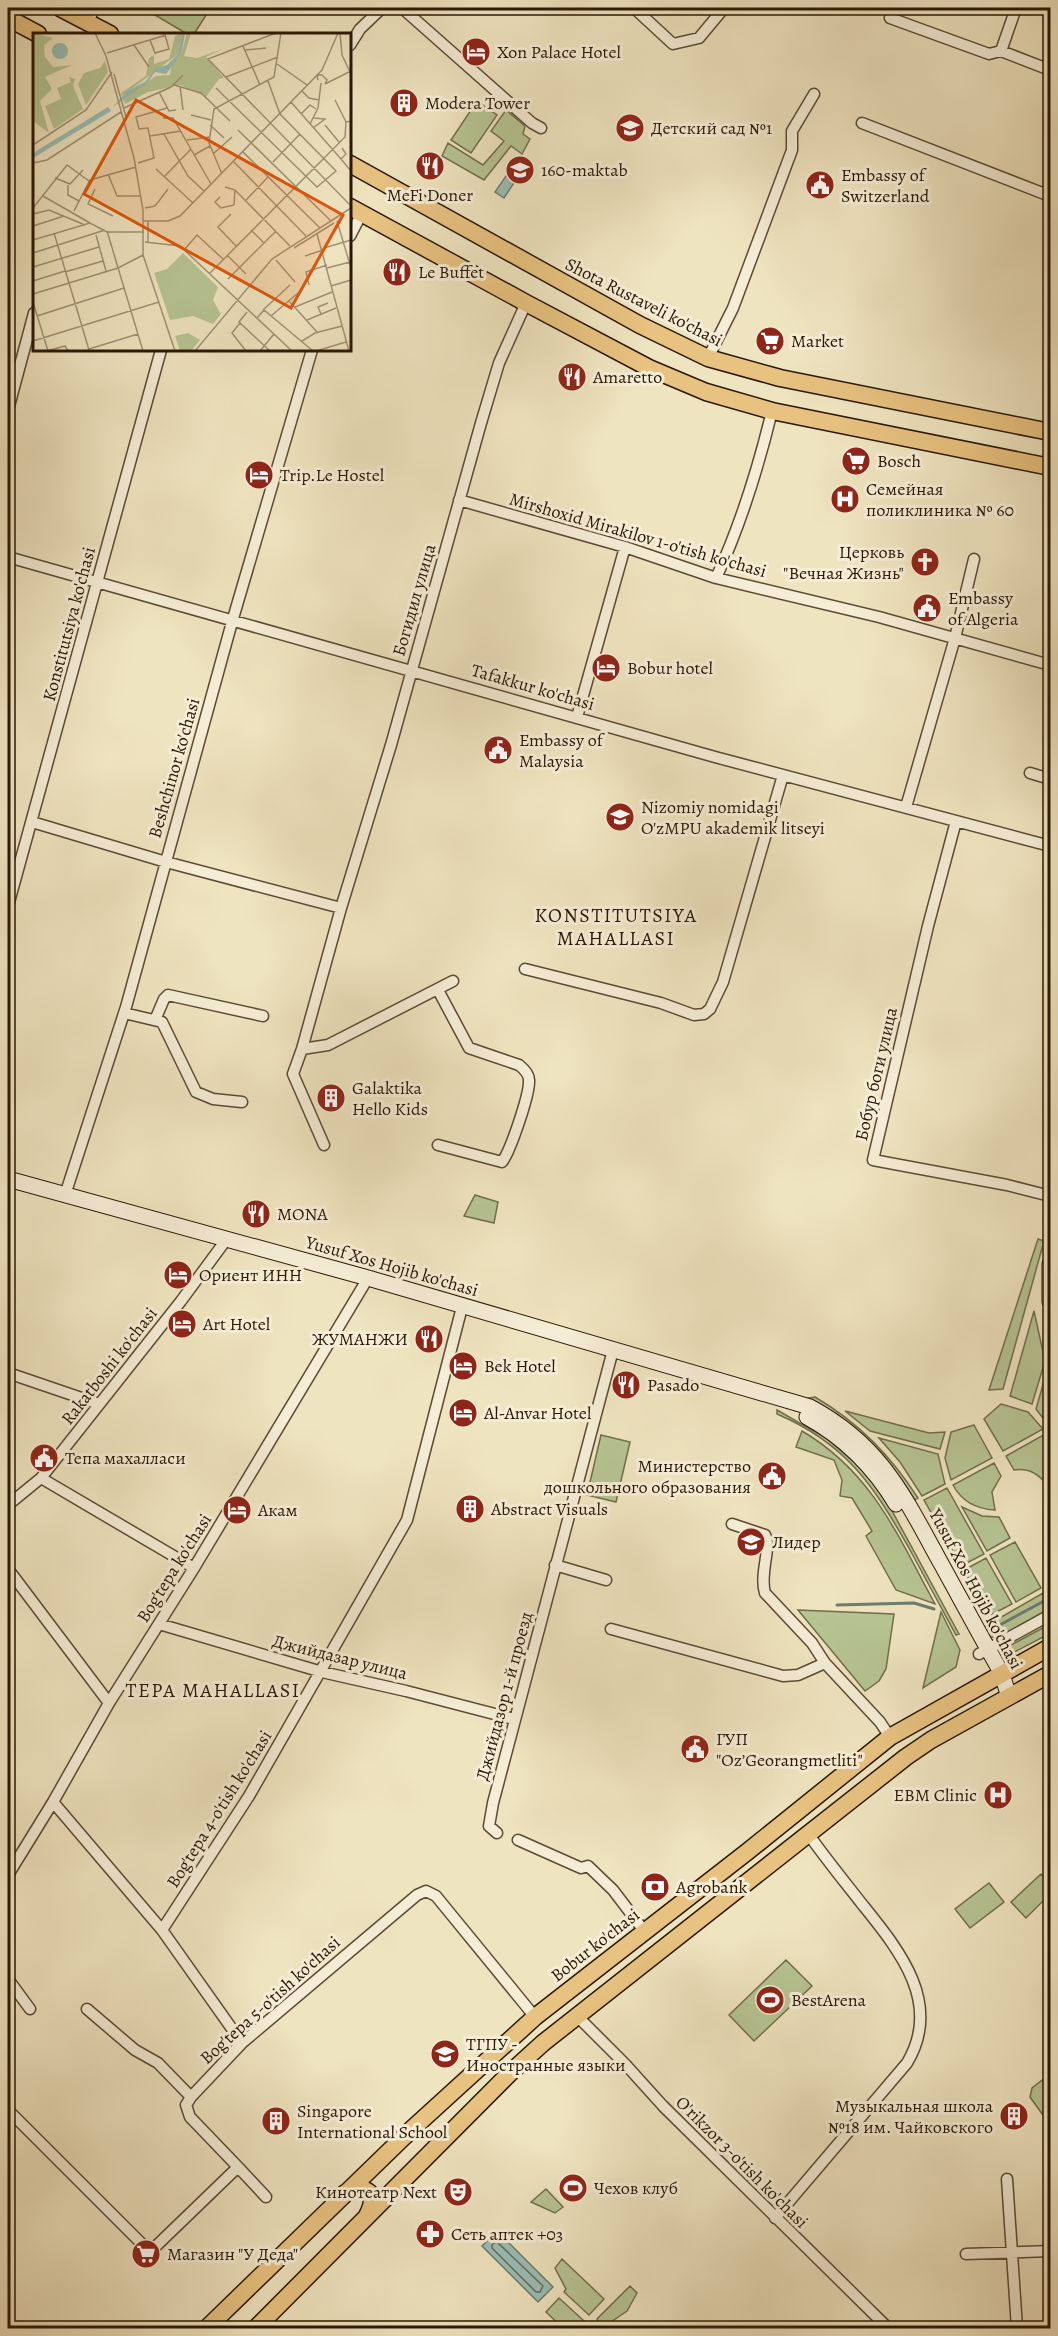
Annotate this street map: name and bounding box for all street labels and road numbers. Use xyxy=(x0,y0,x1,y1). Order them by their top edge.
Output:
street label: Shota Rustaveli ko'chasi xyxy=(561,252,727,352)
street label: Mirshoxid Mirakilov 1-o'tish ko'chasi xyxy=(507,487,769,583)
street label: Богидил улица xyxy=(387,540,442,659)
street label: Konstitutsiya ko'chasi xyxy=(37,544,101,704)
street label: Tafakkur ko'chasi xyxy=(469,658,597,716)
street label: Beshchinor ko'chasi xyxy=(143,695,205,841)
street label: Бобур боги улица xyxy=(849,1004,903,1143)
street label: Yusuf Xos Hojib ko'chasi xyxy=(302,1230,481,1302)
street label: Rakatboshi ko'chasi xyxy=(55,1302,163,1430)
street label: Yusuf Xos Hojib ko'chasi xyxy=(923,1504,1028,1673)
street label: Bog'tepa ko'chasi xyxy=(131,1509,217,1627)
street label: Джийдазор 1-й проезд xyxy=(470,1609,538,1783)
street label: Джийдазар улица xyxy=(270,1629,411,1686)
street label: Bog'tepa 4-o'tish ko'chasi xyxy=(161,1726,277,1892)
street label: Bobur ko'chasi xyxy=(546,1903,644,1987)
street label: Bog'tepa 5-o'tish ko'chasi xyxy=(195,1931,345,2069)
street label: O'rikzor 3-o'tish ko'chasi xyxy=(671,2091,813,2233)

